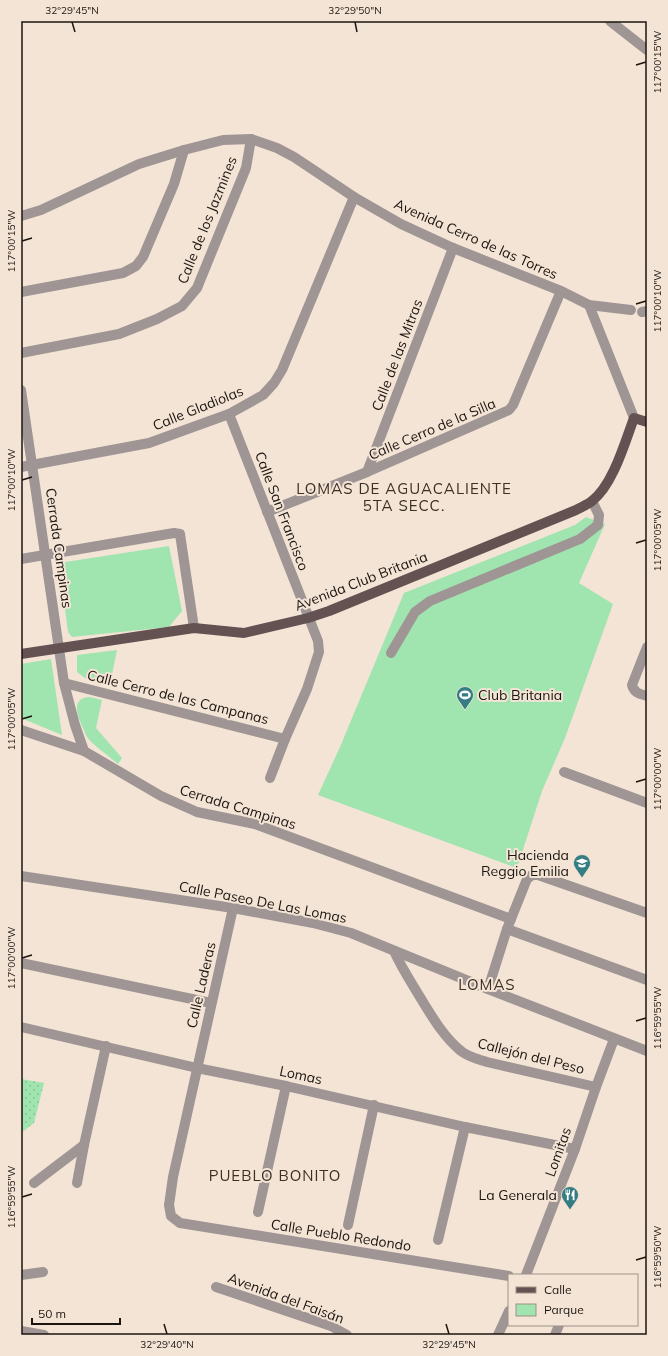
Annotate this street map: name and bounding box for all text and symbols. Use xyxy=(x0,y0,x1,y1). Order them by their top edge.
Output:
text: 32°29'45"N xyxy=(45,4,99,17)
text: 32°29'50"N xyxy=(328,4,382,17)
text: 117°00'15"W xyxy=(651,31,664,93)
street label: Calle de los Jazmines xyxy=(173,154,241,286)
street label: Avenida Cerro de las Torres xyxy=(391,195,561,283)
text: 117°00'15"W xyxy=(5,210,18,272)
text: 117°00'10"W xyxy=(651,270,664,332)
street label: Calle de las Mitras xyxy=(367,297,427,413)
street label: Calle Gladiolas xyxy=(150,382,246,434)
street label: Calle Cerro de la Silla xyxy=(366,394,498,464)
text: 117°00'10"W xyxy=(5,449,18,511)
street label: Calle San Francisco xyxy=(251,449,313,573)
district label: LOMAS DE AGUACALIENTE 5TA SECC. xyxy=(296,479,512,515)
street label: Cerrada Campinas xyxy=(42,487,76,609)
text: 117°00'05"W xyxy=(651,509,664,571)
street label: Avenida Club Britania xyxy=(292,547,430,615)
street label: Calle Cerro de las Campanas xyxy=(85,666,271,728)
sports icon: Club Britania xyxy=(455,685,475,710)
place label: Club Britania xyxy=(478,686,562,704)
text: 117°00'05"W xyxy=(5,688,18,750)
text: 117°00'00"W xyxy=(651,748,664,810)
street label: Cerrada Campinas xyxy=(178,781,299,833)
place label: Hacienda Reggio Emilia xyxy=(481,846,569,880)
school or university icon: Hacienda Reggio Emilia xyxy=(572,853,592,878)
street label: Calle Paseo De Las Lomas xyxy=(178,877,349,927)
text: 117°00'00"W xyxy=(5,927,18,989)
street label: Calle Laderas xyxy=(182,940,220,1030)
district label: LOMAS xyxy=(458,975,516,994)
text: 116°59'55"W xyxy=(651,987,664,1049)
street label: Callejón del Peso xyxy=(476,1034,586,1078)
street label: Lomas xyxy=(278,1062,324,1088)
street label: Lomitas xyxy=(541,1125,575,1179)
text: 116°59'55"W xyxy=(5,1166,18,1228)
district label: PUEBLO BONITO xyxy=(209,1166,341,1185)
restaurant icon: La Generala xyxy=(560,1185,580,1210)
place label: La Generala xyxy=(479,1186,557,1204)
street label: Calle Pueblo Redondo xyxy=(270,1215,412,1255)
text: 116°59'50"W xyxy=(651,1226,664,1288)
street label: Avenida del Faisán xyxy=(225,1269,347,1327)
legend xyxy=(508,1274,638,1326)
text: Calle xyxy=(544,1282,571,1297)
scale bar xyxy=(32,1300,120,1326)
text: Parque xyxy=(544,1302,584,1317)
text: 50 m xyxy=(38,1306,66,1321)
text: 32°29'40"N xyxy=(140,1338,194,1351)
text: 32°29'45"N xyxy=(422,1338,476,1351)

